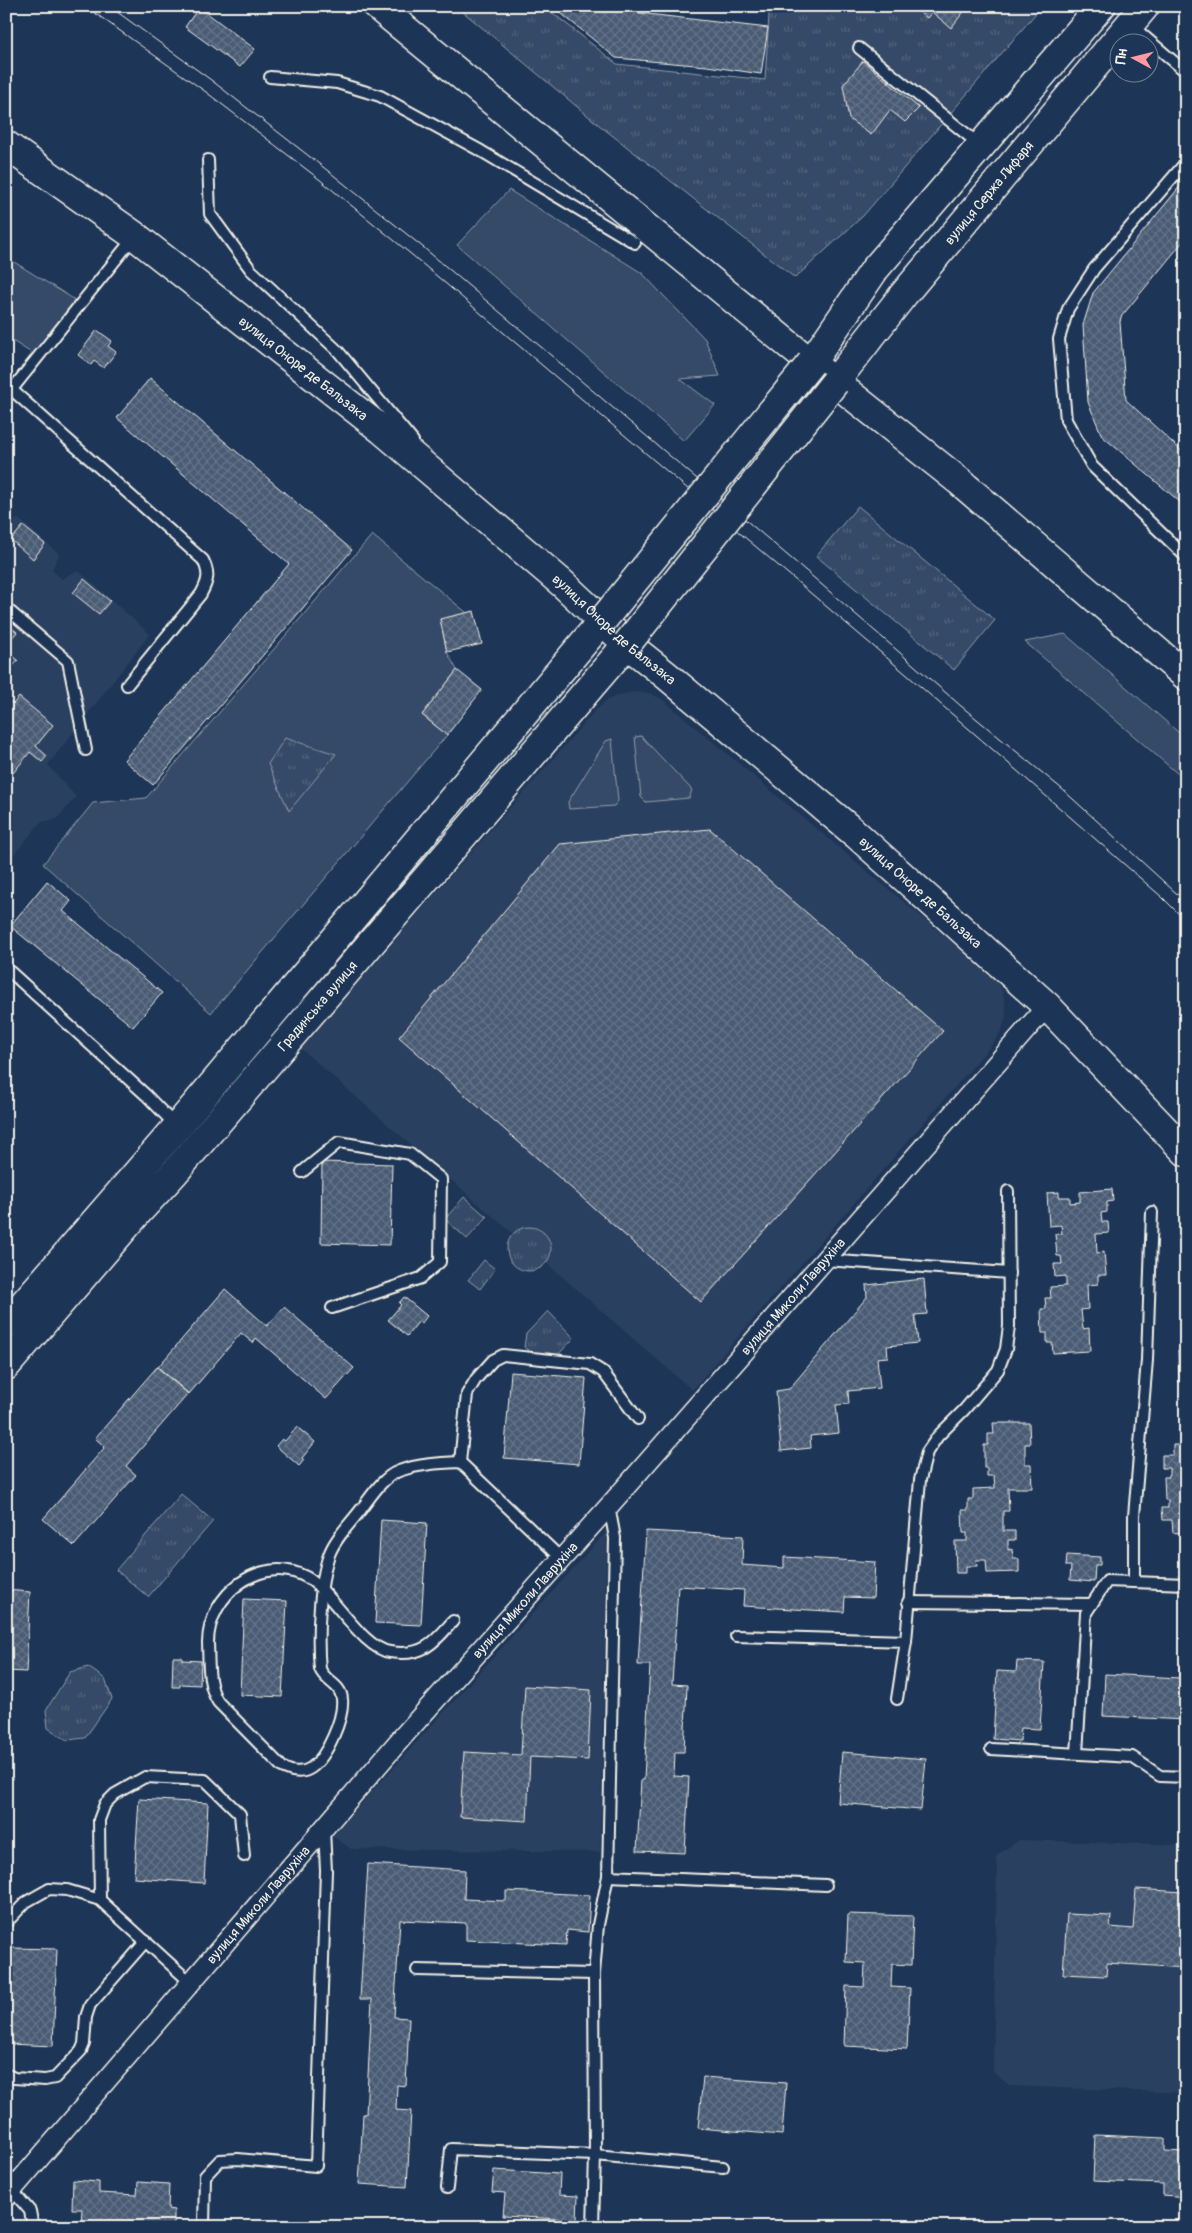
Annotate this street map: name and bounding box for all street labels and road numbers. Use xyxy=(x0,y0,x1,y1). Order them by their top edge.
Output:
street label: вулиця Сержа Лифаря xyxy=(941,138,1037,248)
street label: вулиця Оноре де Бальзака xyxy=(235,313,371,424)
street label: вулиця Оноре де Бальзака xyxy=(549,571,679,689)
street label: вулиця Оноре де Бальзака xyxy=(856,833,985,952)
street label: Градинська вулиця xyxy=(274,957,361,1055)
street label: вулиця Миколи Лаврухіна xyxy=(737,1235,849,1359)
street label: вулиця Миколи Лаврухіна xyxy=(469,1539,582,1662)
street label: вулиця Миколи Лаврухіна xyxy=(203,1843,314,1967)

